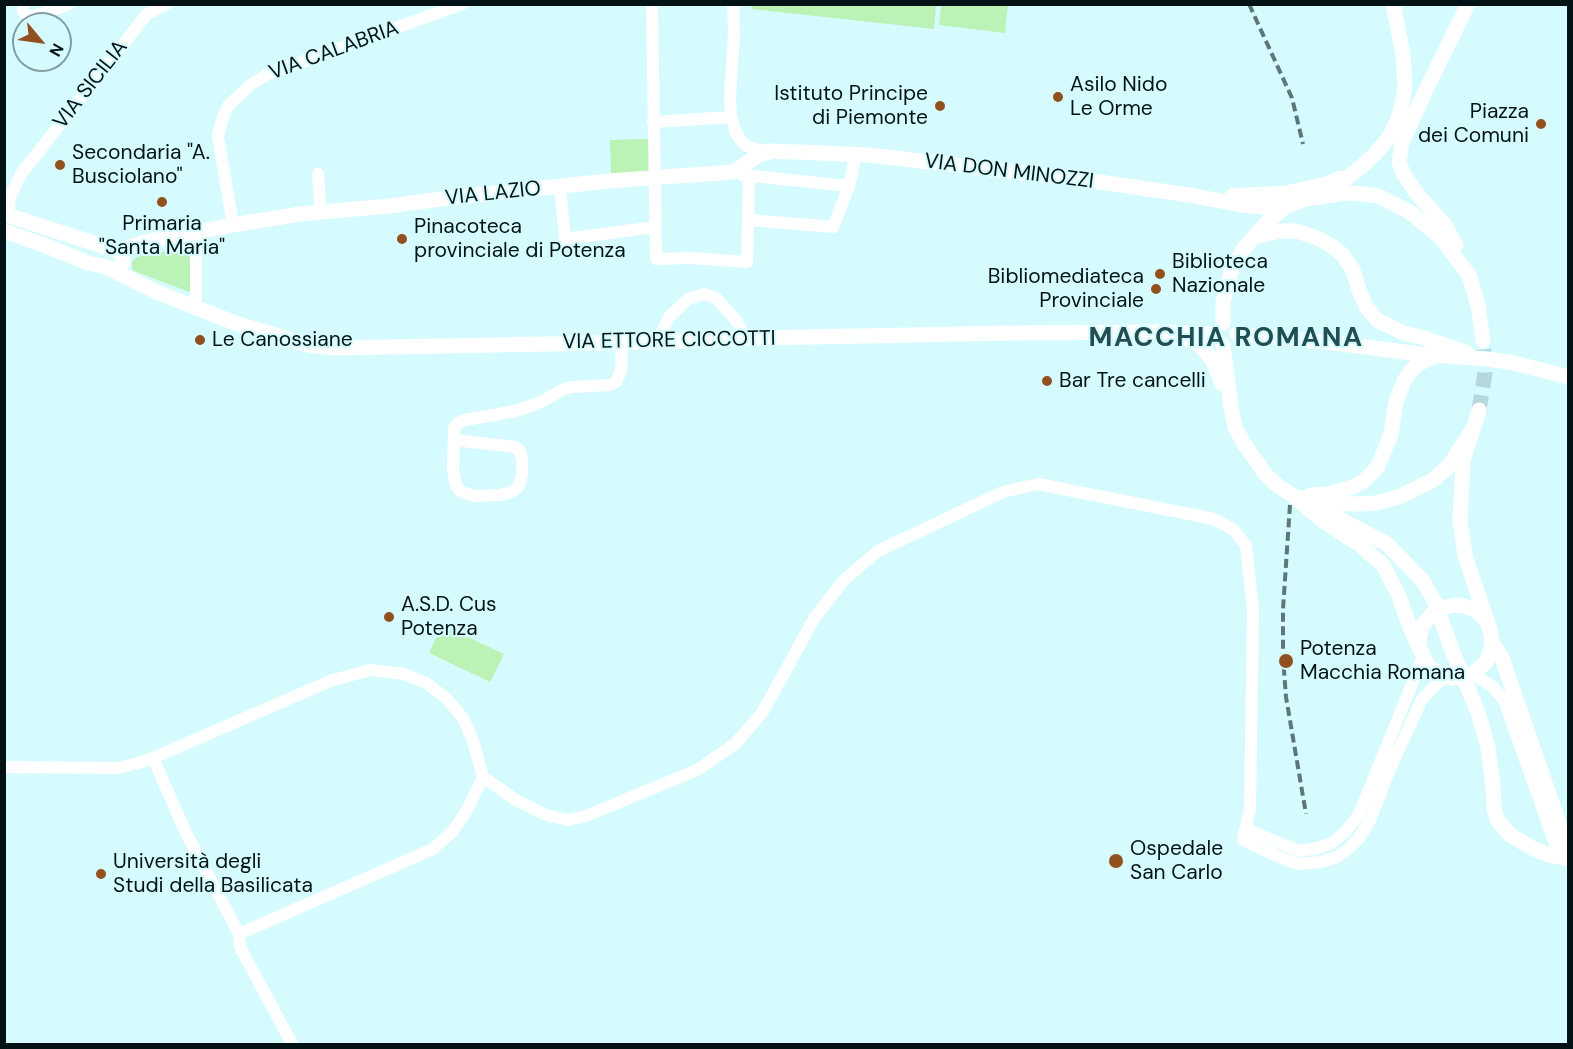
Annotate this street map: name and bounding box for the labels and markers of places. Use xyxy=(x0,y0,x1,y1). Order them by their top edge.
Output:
place label: Asilo Nido Le Orme xyxy=(1070,72,1167,122)
place label: Istituto Principe di Piemonte xyxy=(774,81,928,131)
marker: Asilo Nido Le Orme xyxy=(1051,90,1065,104)
marker: Istituto Principe di Piemonte xyxy=(933,99,947,113)
place label: Piazza dei Comuni xyxy=(1418,99,1529,149)
marker: Piazza dei Comuni xyxy=(1534,117,1548,131)
place label: Secondaria "A. Busciolano" xyxy=(72,140,210,190)
marker: Secondaria "A. Busciolano" xyxy=(53,158,67,172)
marker: Primaria "Santa Maria" xyxy=(155,195,169,209)
place label: Primaria "Santa Maria" xyxy=(99,211,225,261)
place label: Pinacoteca provinciale di Potenza xyxy=(414,214,626,264)
marker: Pinacoteca provinciale di Potenza xyxy=(395,232,409,246)
place label: Biblioteca Nazionale xyxy=(1172,249,1268,299)
place label: Bibliomediateca Provinciale xyxy=(988,264,1144,314)
marker: Biblioteca Nazionale xyxy=(1153,267,1167,281)
marker: Bibliomediateca Provinciale xyxy=(1149,282,1163,296)
place label: Le Canossiane xyxy=(212,327,353,353)
marker: Le Canossiane xyxy=(193,333,207,347)
place label: Bar Tre cancelli xyxy=(1059,368,1206,394)
marker: Bar Tre cancelli xyxy=(1040,374,1054,388)
place label: A.S.D. Cus Potenza xyxy=(401,592,497,642)
marker: A.S.D. Cus Potenza xyxy=(382,610,396,624)
place label: Potenza Macchia Romana xyxy=(1300,636,1465,686)
marker: Potenza Macchia Romana xyxy=(1277,652,1295,670)
place label: Ospedale San Carlo xyxy=(1130,836,1223,886)
place label: Università degli Studi della Basilicata xyxy=(113,849,313,899)
marker: Ospedale San Carlo xyxy=(1107,852,1125,870)
marker: Università degli Studi della Basilicata xyxy=(94,867,108,881)

